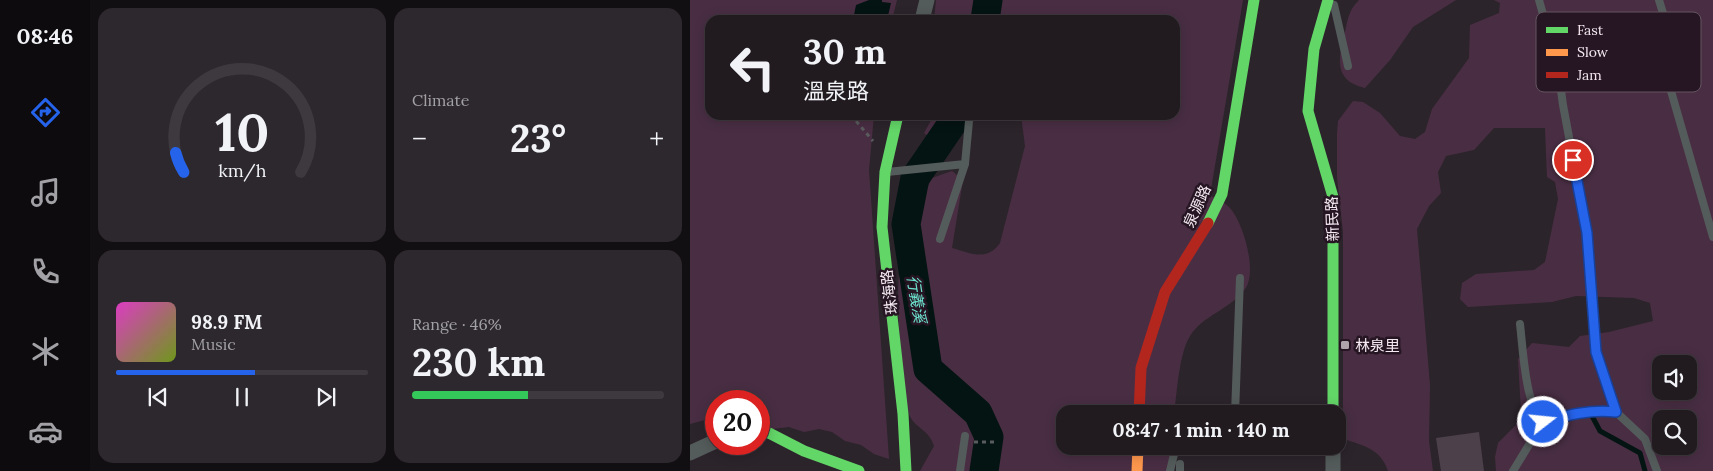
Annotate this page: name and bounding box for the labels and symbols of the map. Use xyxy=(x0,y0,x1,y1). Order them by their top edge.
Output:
legend xyxy=(1536,12,1701,92)
text: Fast xyxy=(1577,21,1604,39)
text: Slow xyxy=(1577,43,1609,61)
text: Jam xyxy=(1576,66,1602,84)
pin xyxy=(1552,139,1594,181)
street label: 泉源路 xyxy=(1179,182,1215,230)
street label: 新民路 xyxy=(1322,196,1342,242)
street label: 珠海路 xyxy=(877,269,901,315)
water label: 行義溪 xyxy=(903,274,931,326)
place label: 林泉里 xyxy=(1355,336,1400,355)
marker: 林泉里 xyxy=(1339,339,1351,351)
speed limit sign: 20 xyxy=(705,390,770,455)
position arrow xyxy=(1516,395,1568,447)

